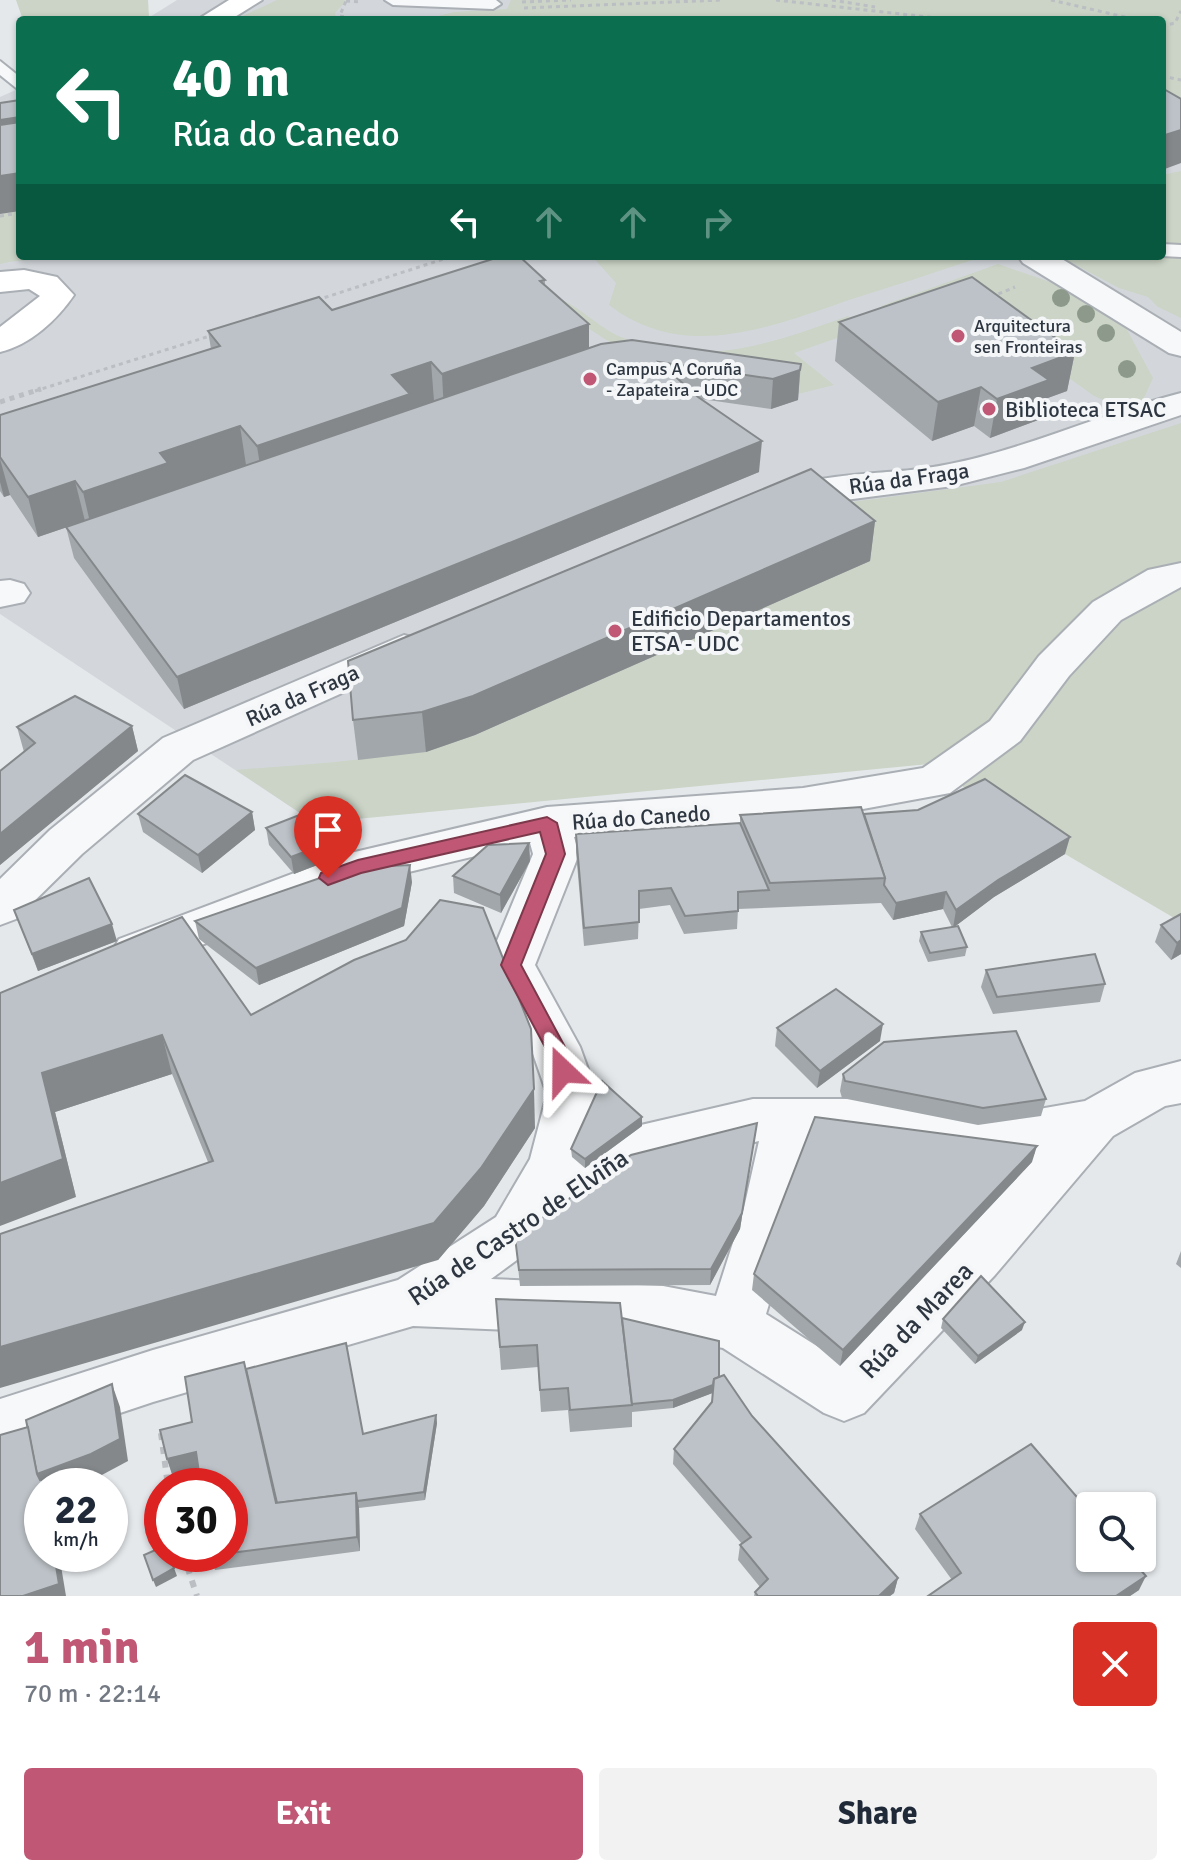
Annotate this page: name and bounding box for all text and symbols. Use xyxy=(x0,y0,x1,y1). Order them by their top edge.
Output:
text: 40 m xyxy=(172,43,290,112)
icon: left xyxy=(40,48,144,152)
text: Rúa do Canedo xyxy=(172,112,400,157)
icon: left xyxy=(443,200,487,244)
icon: ahead xyxy=(527,200,571,244)
icon: ahead xyxy=(611,200,655,244)
icon: right xyxy=(695,200,739,244)
place label: Arquitectura sen Fronteiras xyxy=(974,315,1083,358)
marker: Arquitectura sen Fronteiras xyxy=(949,327,967,345)
place label: Campus A Coruña - Zapateira - UDC xyxy=(606,358,742,401)
marker: Campus A Coruña - Zapateira - UDC xyxy=(581,370,599,388)
place label: Biblioteca ETSAC xyxy=(1005,396,1166,423)
marker: Biblioteca ETSAC xyxy=(980,400,998,418)
street label: Rúa da Fraga xyxy=(847,457,971,500)
place label: Edificio Departamentos ETSA - UDC xyxy=(631,605,851,657)
marker: Edificio Departamentos ETSA - UDC xyxy=(606,622,624,640)
street label: Rúa da Fraga xyxy=(241,658,363,732)
pin xyxy=(294,796,362,878)
street label: Rúa do Canedo xyxy=(571,799,711,836)
icon: arrive xyxy=(306,808,350,852)
position arrow xyxy=(521,1029,605,1113)
street label: Rúa de Castro de Elviña xyxy=(402,1142,635,1313)
street label: Rúa da Marea xyxy=(853,1256,980,1386)
speed limit sign: 30 xyxy=(144,1468,248,1572)
text: 22 xyxy=(54,1485,98,1535)
map controls xyxy=(1076,1492,1156,1572)
button: search xyxy=(1076,1492,1156,1572)
text: km/h xyxy=(53,1527,99,1552)
text: 1 min xyxy=(24,1618,140,1677)
button: close xyxy=(1073,1622,1157,1706)
text: 70 m · 22:14 xyxy=(24,1678,161,1710)
button: Exit xyxy=(24,1768,583,1860)
button: Share xyxy=(599,1768,1157,1860)

